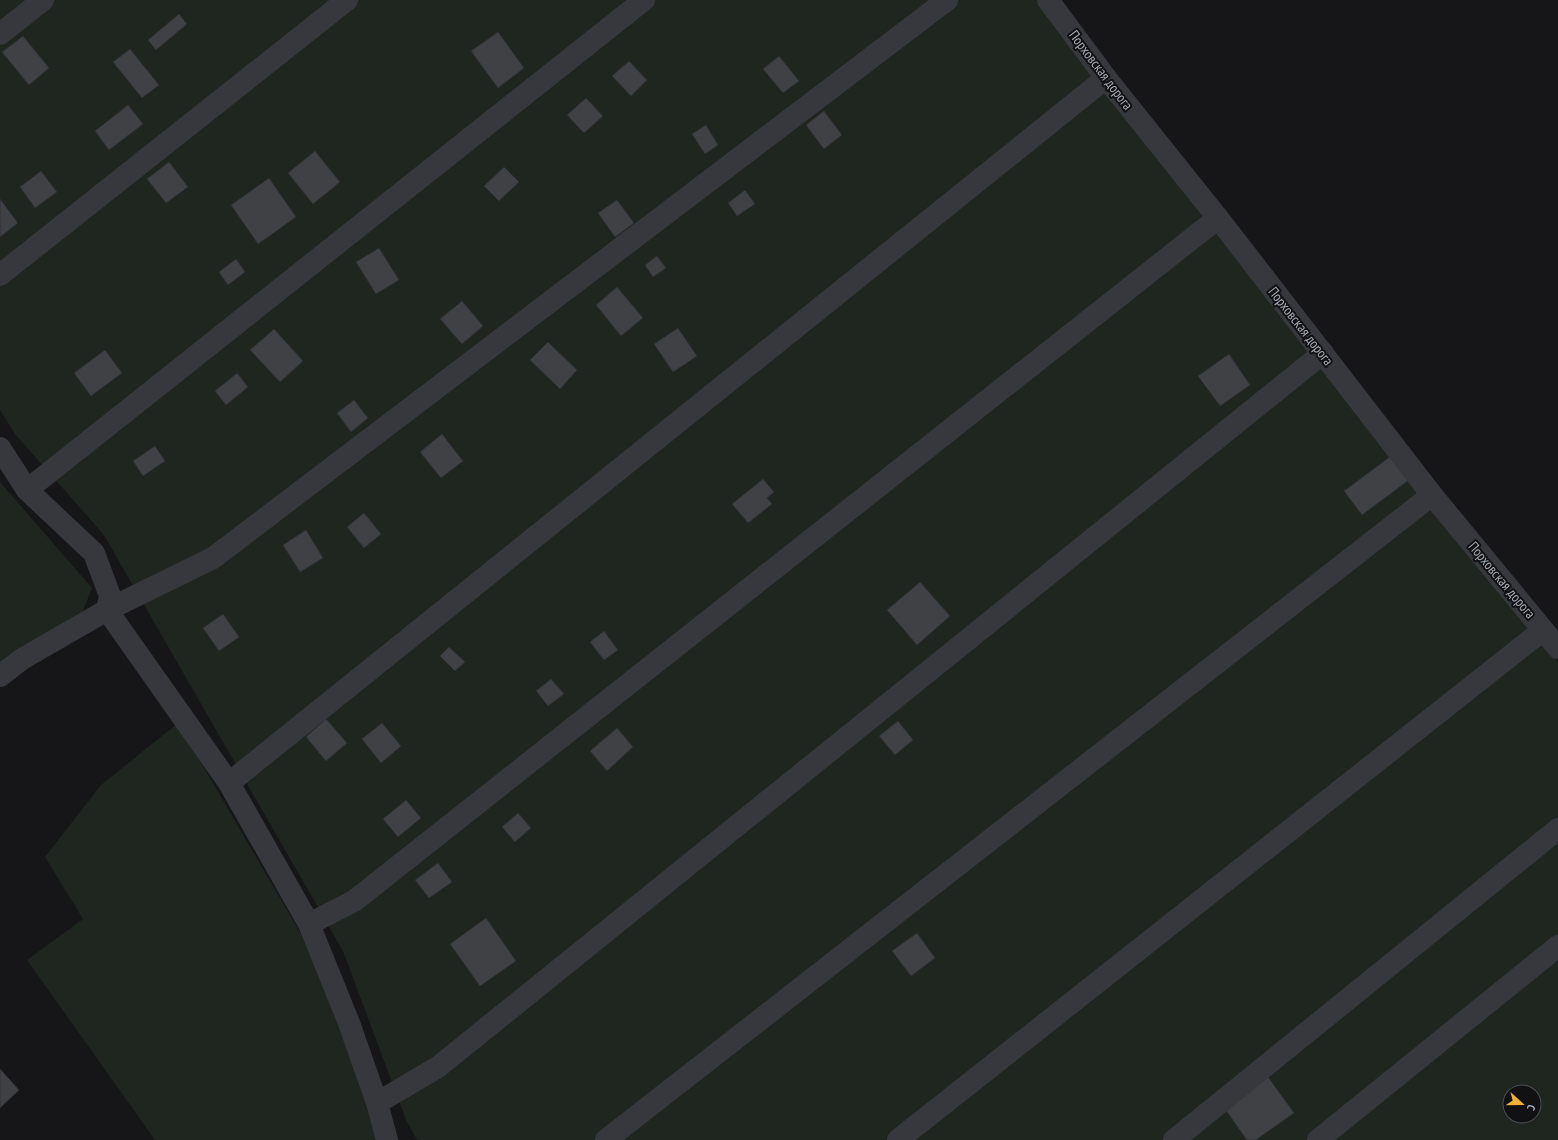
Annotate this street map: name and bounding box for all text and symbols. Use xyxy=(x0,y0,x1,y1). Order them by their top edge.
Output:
street label: Порховская дорога xyxy=(1065,27,1137,113)
street label: Порховская дорога xyxy=(1265,283,1337,369)
street label: Порховская дорога xyxy=(1465,538,1539,622)
north arrow xyxy=(1502,1084,1542,1124)
text: С xyxy=(1524,1103,1539,1112)

